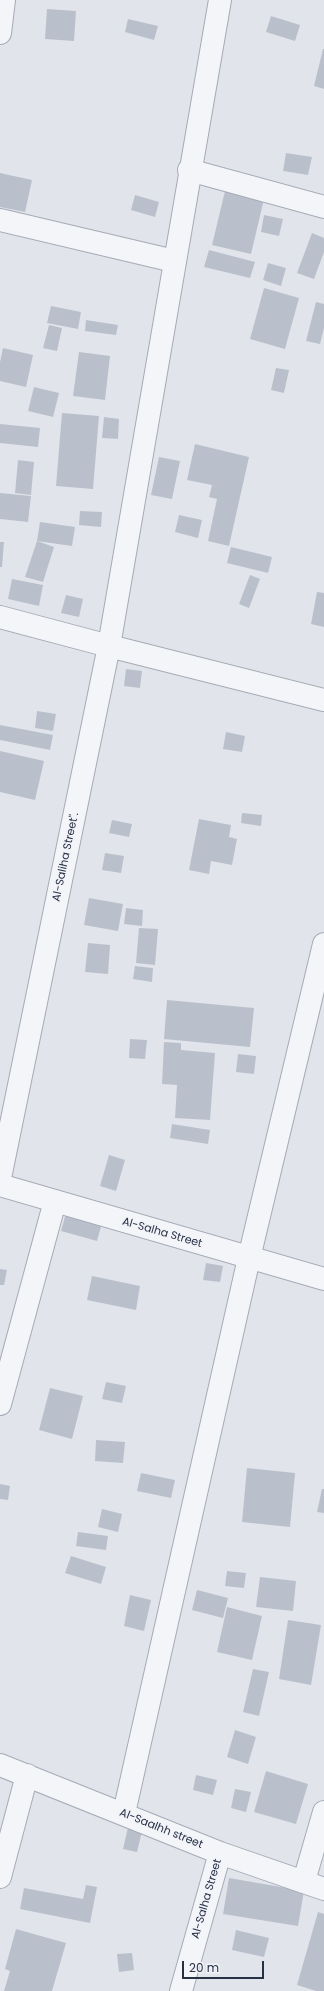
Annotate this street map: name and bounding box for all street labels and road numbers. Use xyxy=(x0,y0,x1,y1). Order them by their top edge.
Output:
street label: Al-Saliha Street". xyxy=(50,811,82,903)
street label: Al-Salha Street xyxy=(121,1215,203,1251)
street label: Al-Saalhh street xyxy=(117,1806,205,1852)
street label: Al-Salha Street xyxy=(189,1858,225,1940)

